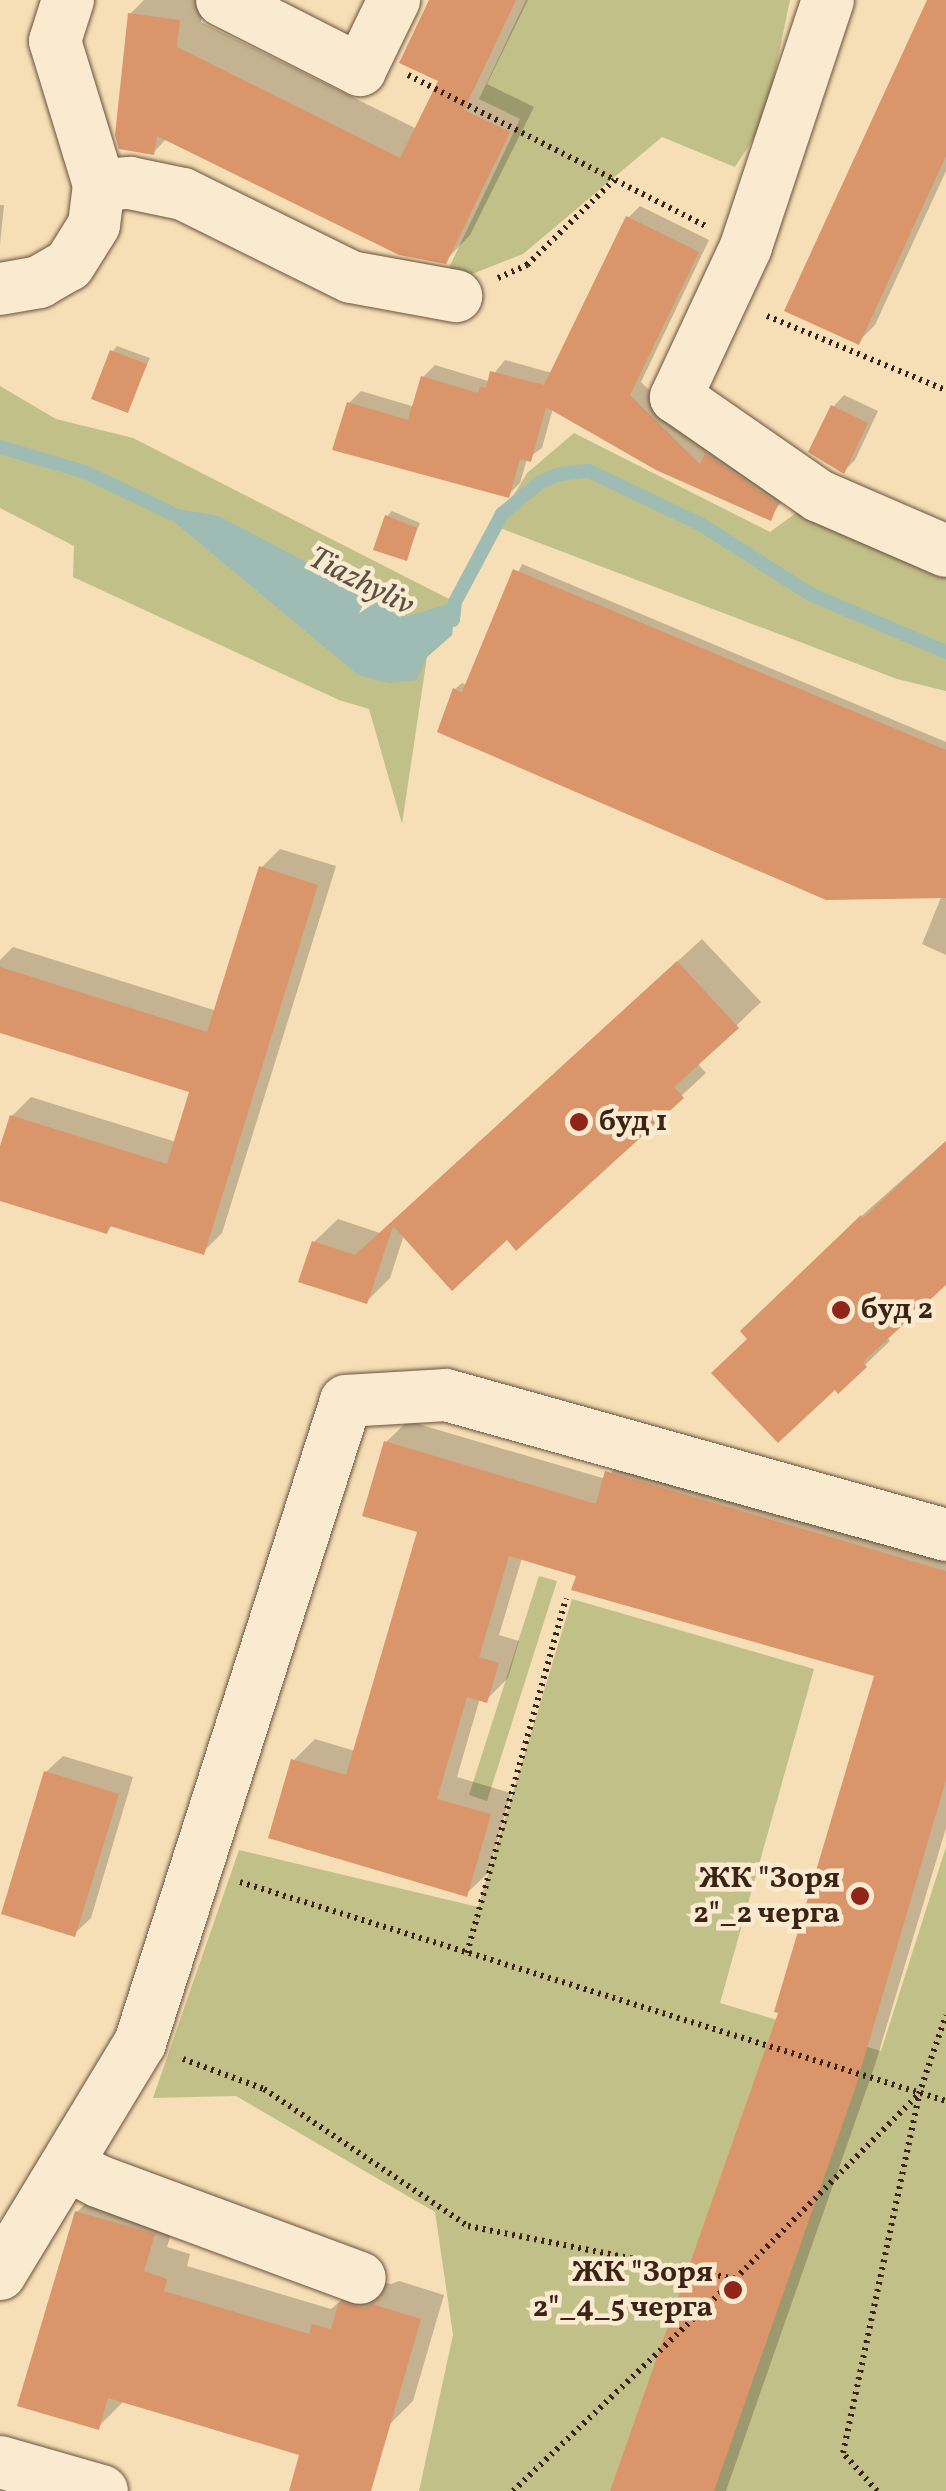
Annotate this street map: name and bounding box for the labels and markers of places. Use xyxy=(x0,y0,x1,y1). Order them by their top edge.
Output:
place label: буд 1 xyxy=(599,1104,668,1140)
marker: буд 1 xyxy=(568,1111,590,1133)
place label: буд 2 xyxy=(861,1292,933,1328)
marker: буд 2 xyxy=(830,1299,852,1321)
place label: ЖК "Зоря 2"_2 черга xyxy=(693,1861,840,1932)
marker: ЖК "Зоря 2"_2 черга xyxy=(849,1885,871,1907)
place label: ЖК "Зоря 2"_4_5 черга xyxy=(532,2255,713,2326)
marker: ЖК "Зоря 2"_4_5 черга xyxy=(722,2279,744,2301)

